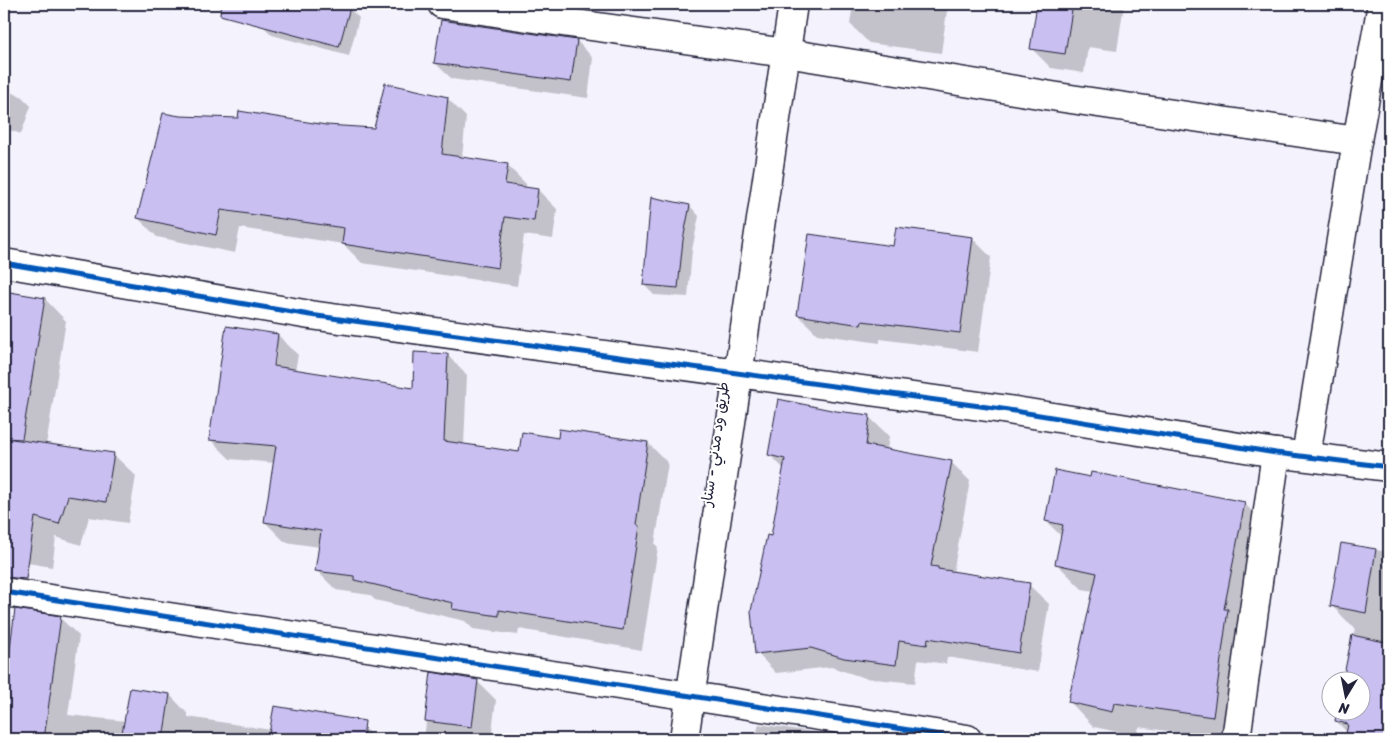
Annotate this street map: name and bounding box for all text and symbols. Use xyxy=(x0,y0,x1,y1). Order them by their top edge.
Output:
street label: طريق ود مدني - سنار xyxy=(693,380,737,509)
north arrow xyxy=(1320,670,1370,720)
text: N xyxy=(1337,695,1352,722)

